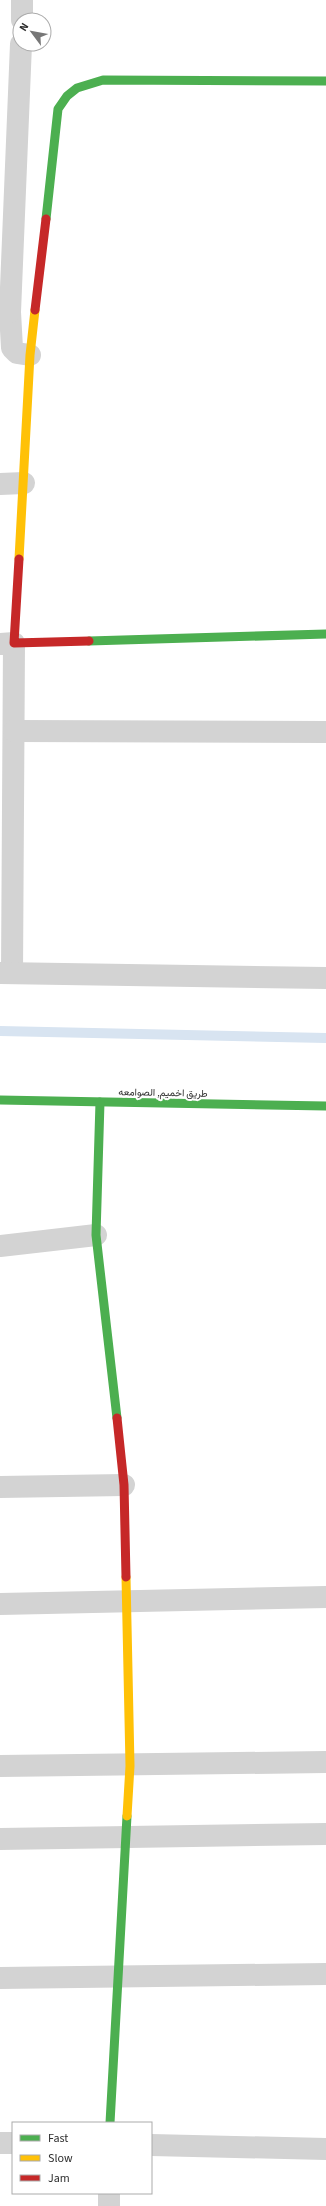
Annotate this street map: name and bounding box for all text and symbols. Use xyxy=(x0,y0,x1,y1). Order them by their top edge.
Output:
north arrow xyxy=(12,12,52,52)
text: N xyxy=(16,20,32,34)
street label: طريق اخميم, الصوامعه xyxy=(118,1085,208,1101)
legend xyxy=(12,2122,152,2194)
text: Fast xyxy=(48,2130,68,2147)
text: Slow xyxy=(48,2150,73,2167)
text: Jam xyxy=(48,2170,70,2187)

